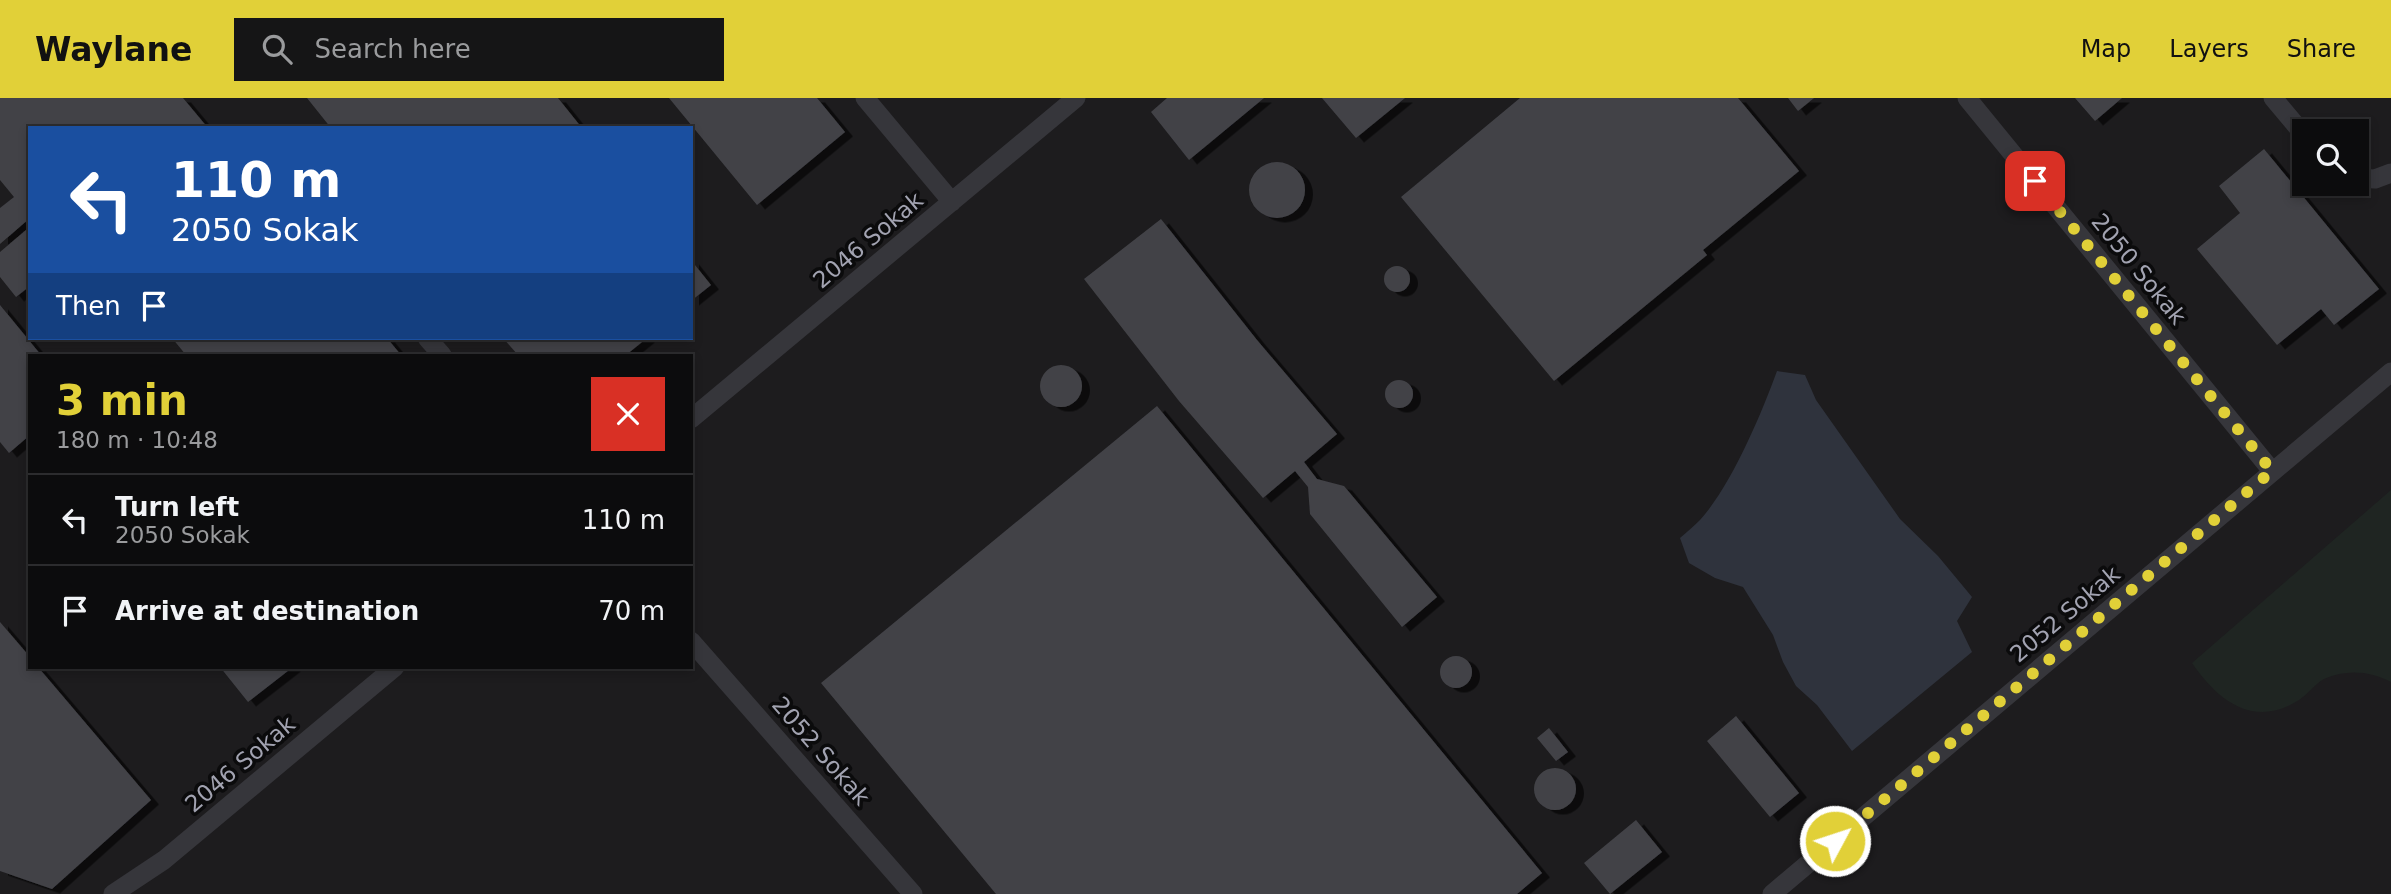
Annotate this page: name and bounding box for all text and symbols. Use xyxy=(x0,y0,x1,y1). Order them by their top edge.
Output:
search box xyxy=(234,18,724,81)
text: Waylane xyxy=(35,30,192,69)
icon: search xyxy=(258,30,296,68)
text: Search here xyxy=(314,34,471,64)
text: Map xyxy=(2081,35,2131,63)
text: Layers xyxy=(2169,35,2249,63)
text: Share xyxy=(2287,35,2356,63)
map controls xyxy=(2292,119,2369,196)
button: search xyxy=(2292,119,2369,196)
pin xyxy=(2005,151,2065,211)
text: 110 m xyxy=(171,152,341,209)
icon: left xyxy=(56,154,147,245)
icon: arrive xyxy=(2016,162,2054,200)
street label: 2046 Sokak xyxy=(808,186,929,293)
street label: 2050 Sokak xyxy=(2086,208,2192,330)
text: 2050 Sokak xyxy=(171,211,359,249)
icon: arrive xyxy=(135,287,173,325)
text: Then xyxy=(56,291,121,321)
text: 3 min xyxy=(56,376,188,425)
button: close xyxy=(591,377,665,451)
text: 180 m · 10:48 xyxy=(56,427,218,453)
text: Turn left xyxy=(115,492,239,522)
icon: left xyxy=(56,501,94,539)
text: 110 m xyxy=(582,505,665,535)
text: 2050 Sokak xyxy=(115,522,250,548)
street label: 2052 Sokak xyxy=(2005,560,2126,667)
icon: arrive xyxy=(56,592,94,630)
text: Arrive at destination xyxy=(115,596,419,626)
text: 70 m xyxy=(598,596,665,626)
street label: 2052 Sokak xyxy=(767,692,875,811)
street label: 2046 Sokak xyxy=(180,710,301,817)
position arrow xyxy=(1798,804,1872,878)

